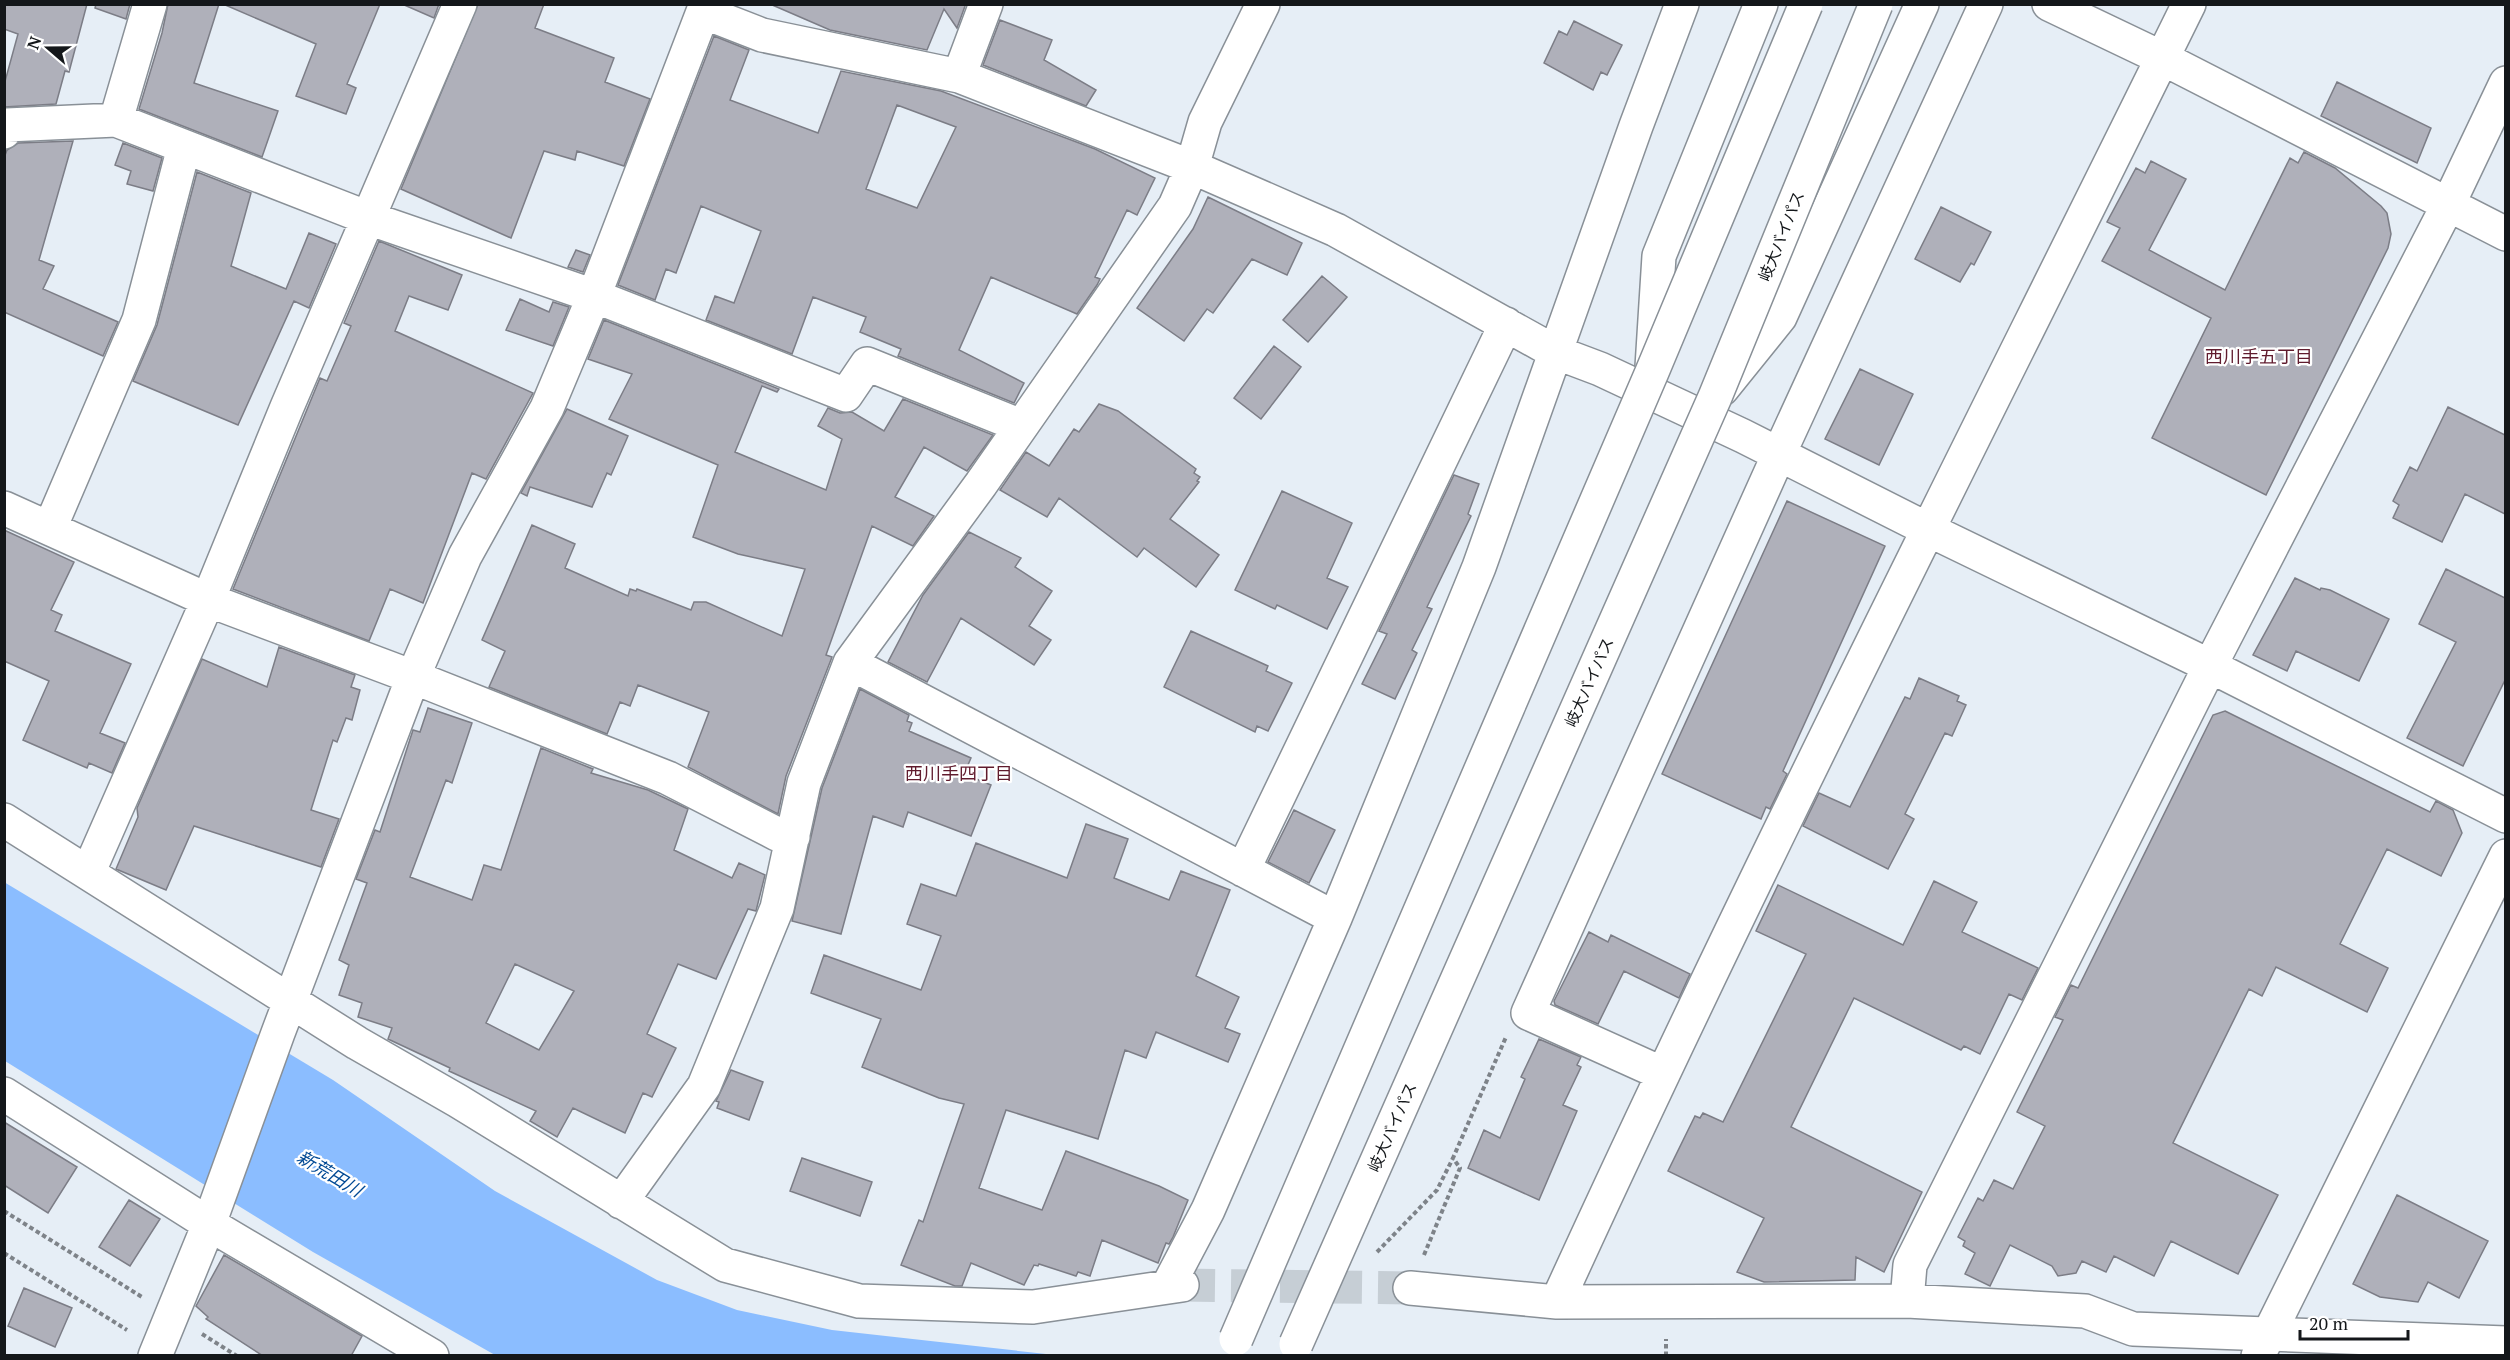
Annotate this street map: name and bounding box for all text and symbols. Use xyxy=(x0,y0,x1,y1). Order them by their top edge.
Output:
north arrow xyxy=(18,18,78,78)
text: N xyxy=(21,33,46,52)
street label: 岐大バイパス xyxy=(1753,188,1809,284)
district label: 西川手五丁目 xyxy=(2205,344,2313,368)
street label: 岐大バイパス xyxy=(1559,634,1619,730)
district label: 西川手四丁目 xyxy=(905,761,1013,785)
street label: 岐大バイパス xyxy=(1362,1079,1422,1175)
water label: 新荒田川 xyxy=(293,1144,369,1203)
scale bar xyxy=(2300,1303,2408,1341)
text: 20 m xyxy=(2309,1311,2349,1335)

